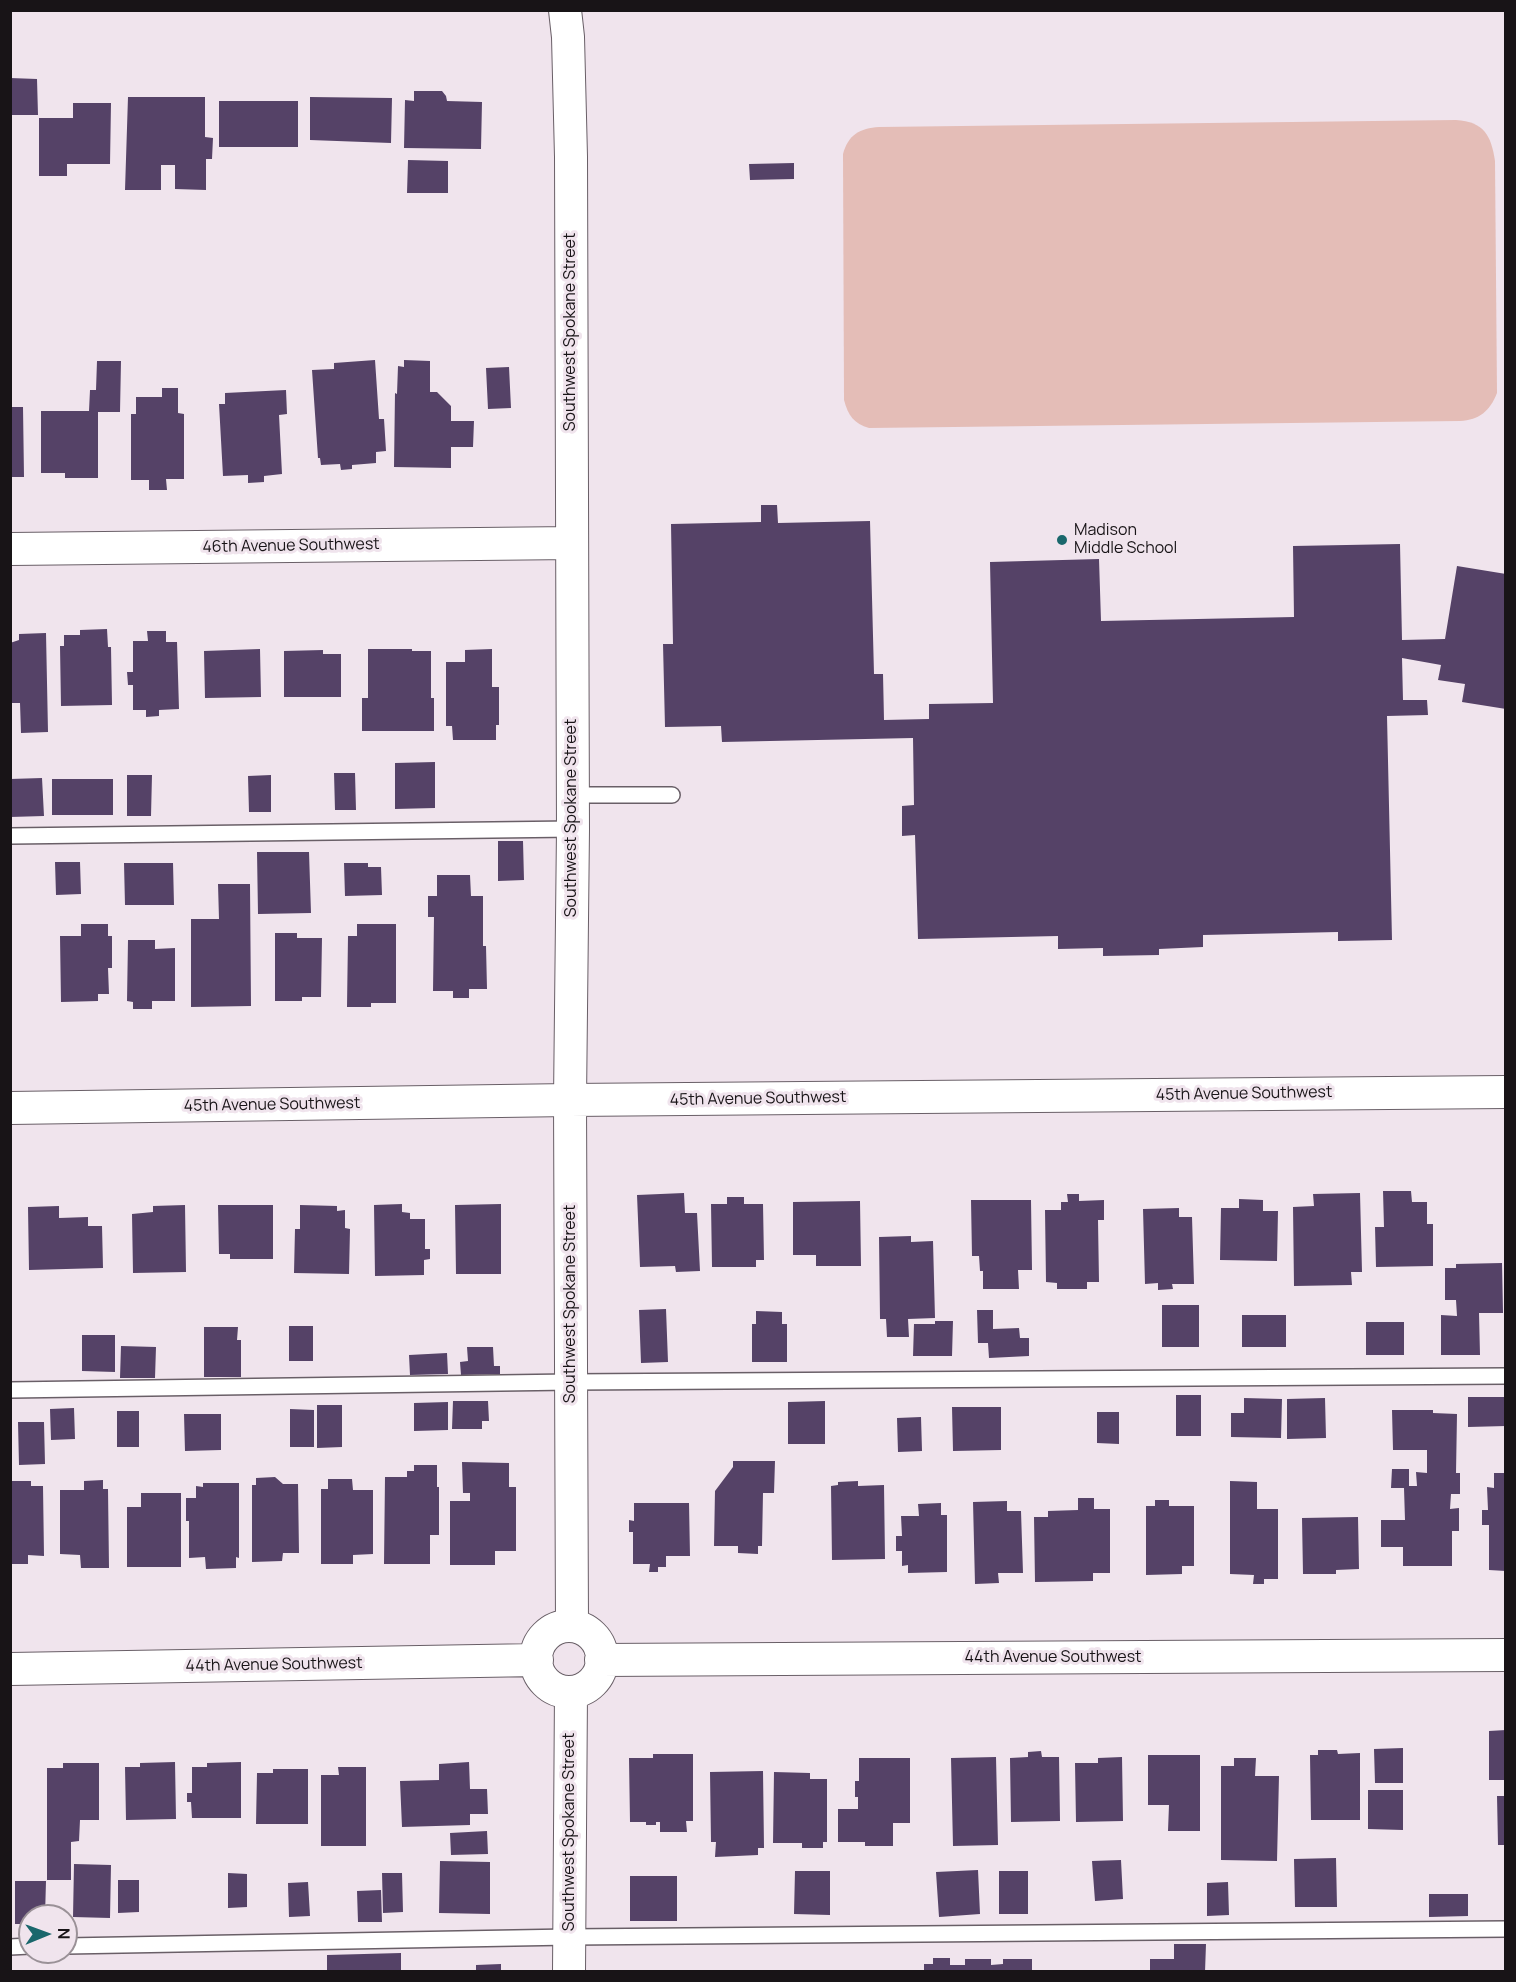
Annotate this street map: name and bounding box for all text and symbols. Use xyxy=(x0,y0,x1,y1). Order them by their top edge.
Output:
street label: Southwest Spokane Street xyxy=(561,233,581,431)
place label: Madison Middle School xyxy=(1074,521,1177,559)
marker: Madison Middle School xyxy=(1055,533,1069,547)
street label: 46th Avenue Southwest xyxy=(202,535,380,557)
street label: Southwest Spokane Street xyxy=(562,719,582,917)
street label: 45th Avenue Southwest xyxy=(1156,1083,1332,1105)
street label: 45th Avenue Southwest xyxy=(670,1088,846,1110)
street label: 45th Avenue Southwest xyxy=(184,1094,360,1116)
street label: Southwest Spokane Street xyxy=(561,1205,581,1403)
street label: 44th Avenue Southwest xyxy=(965,1648,1141,1668)
street label: 44th Avenue Southwest xyxy=(185,1654,363,1676)
street label: Southwest Spokane Street xyxy=(560,1733,580,1931)
north arrow xyxy=(18,1904,78,1964)
text: N xyxy=(53,1928,75,1940)

